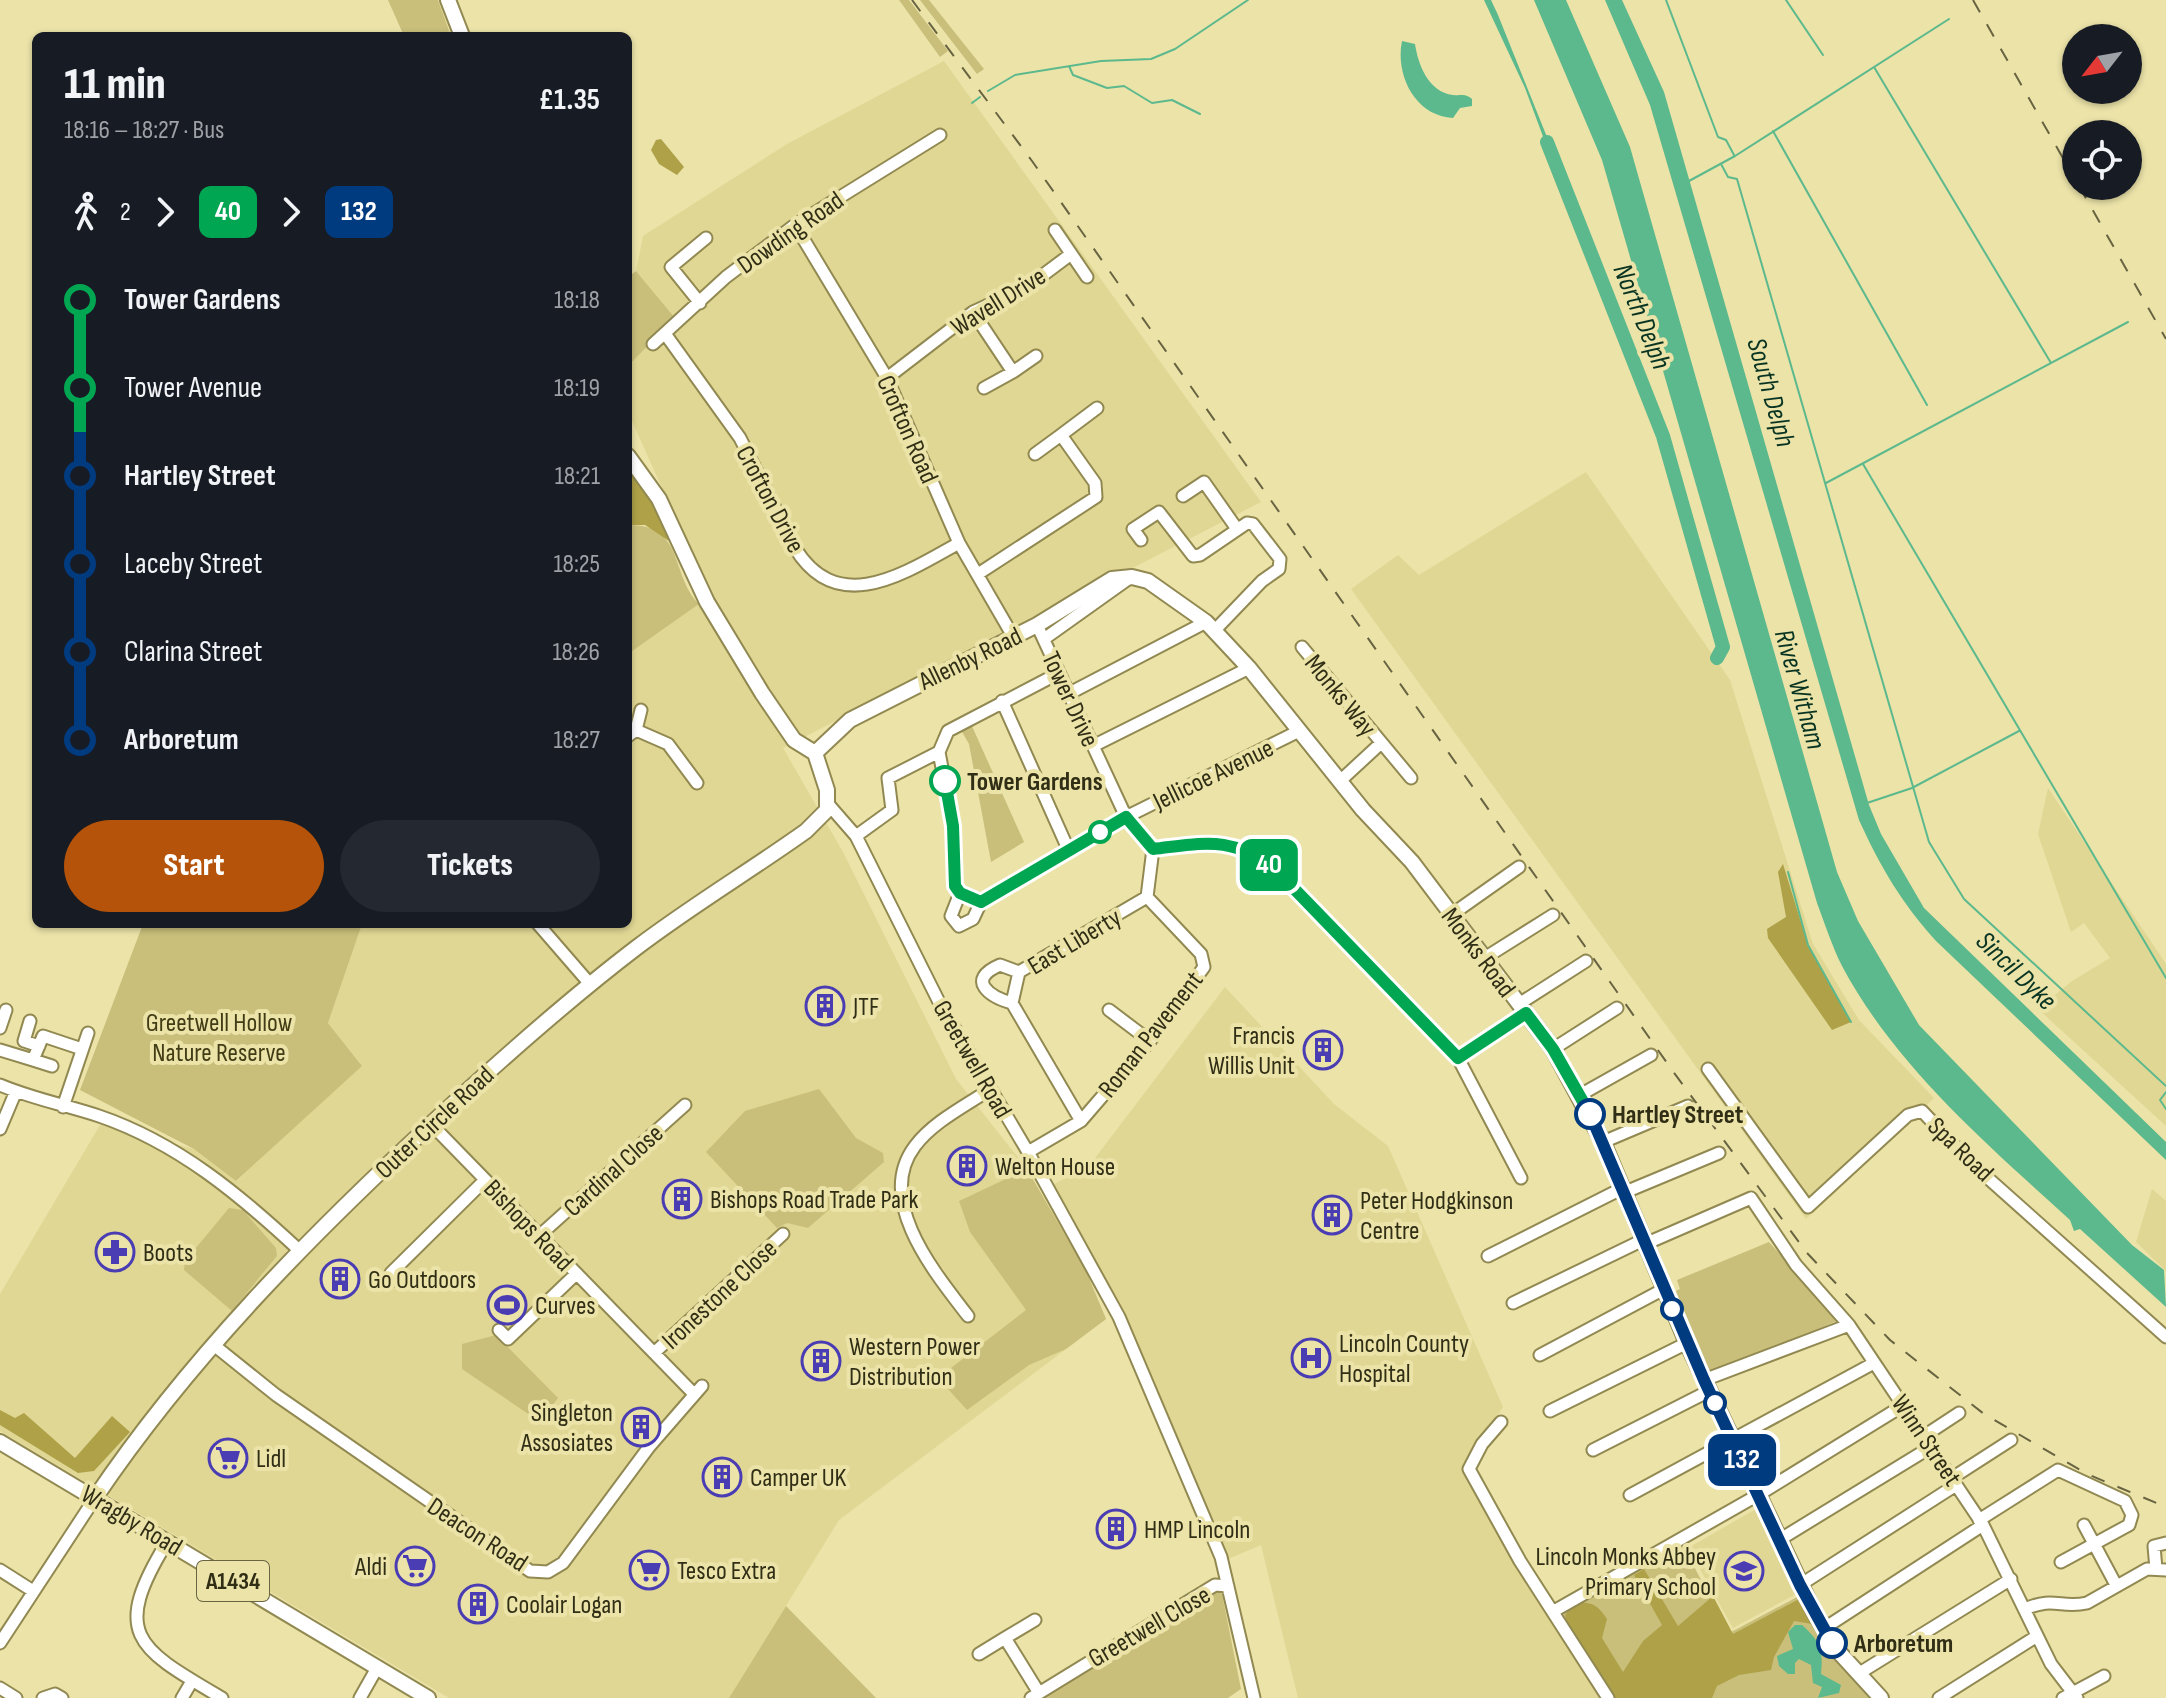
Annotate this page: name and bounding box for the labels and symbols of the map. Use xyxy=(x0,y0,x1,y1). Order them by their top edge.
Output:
north arrow xyxy=(2062,24,2142,104)
street label: Dowding Road xyxy=(732,185,850,281)
water label: North Delph xyxy=(1606,259,1678,374)
street label: Wavell Drive xyxy=(946,261,1052,343)
water label: South Delph xyxy=(1739,334,1802,451)
street label: Crofton Road xyxy=(869,371,944,488)
street label: Crofton Drive xyxy=(729,441,811,559)
street label: Allenby Road xyxy=(913,621,1027,698)
water label: River Witham xyxy=(1767,626,1833,754)
street label: Tower Drive xyxy=(1034,647,1105,752)
street label: Monks Way xyxy=(1297,649,1382,743)
street label: Jellicoe Avenue xyxy=(1148,733,1279,818)
marker: Tower Gardens xyxy=(930,766,960,796)
place label: Tower Gardens xyxy=(967,767,1103,798)
unlabelled marker xyxy=(1089,821,1111,843)
line badge: 40 xyxy=(1233,839,1305,891)
street label: East Liberty xyxy=(1023,902,1127,982)
street label: Monks Road xyxy=(1434,902,1521,1004)
water label: Sincil Dyke xyxy=(1969,925,2063,1017)
street label: Roman Pavement xyxy=(1092,966,1210,1104)
building icon: JTF xyxy=(804,985,846,1027)
place label: JTF xyxy=(852,992,879,1023)
street label: Greetwell Road xyxy=(926,995,1018,1124)
park label: Greetwell Hollow Nature Reserve xyxy=(146,1008,293,1069)
place label: Francis Willis Unit xyxy=(1208,1021,1295,1082)
building icon: Francis Willis Unit xyxy=(1302,1029,1344,1071)
street label: Outer Circle Road xyxy=(369,1060,501,1186)
marker: Hartley Street xyxy=(1575,1099,1605,1129)
place label: Hartley Street xyxy=(1612,1100,1744,1131)
street label: Spa Road xyxy=(1921,1111,1999,1189)
street label: Cardinal Close xyxy=(558,1118,670,1224)
building icon: Welton House xyxy=(946,1145,988,1187)
place label: Welton House xyxy=(995,1152,1115,1183)
street label: Bishops Road xyxy=(477,1174,579,1278)
building icon: Bishops Road Trade Park xyxy=(661,1178,703,1220)
place label: Bishops Road Trade Park xyxy=(710,1185,919,1216)
place label: Peter Hodgkinson Centre xyxy=(1360,1186,1513,1247)
building icon: Peter Hodgkinson Centre xyxy=(1311,1194,1353,1236)
pharmacy icon: Boots xyxy=(94,1231,136,1273)
street label: Ironestone Close xyxy=(656,1234,784,1356)
place label: Boots xyxy=(143,1238,193,1269)
building icon: Go Outdoors xyxy=(319,1258,361,1300)
place label: Go Outdoors xyxy=(368,1265,476,1296)
sports icon: Curves xyxy=(486,1284,528,1326)
place label: Curves xyxy=(535,1291,596,1322)
unlabelled marker xyxy=(1661,1298,1683,1320)
place label: Lincoln County Hospital xyxy=(1339,1329,1469,1390)
place label: Western Power Distribution xyxy=(849,1332,981,1393)
hospital icon: Lincoln County Hospital xyxy=(1290,1337,1332,1379)
building icon: Western Power Distribution xyxy=(800,1340,842,1382)
street label: Winn Street xyxy=(1884,1389,1967,1492)
unlabelled marker xyxy=(1704,1392,1726,1414)
place label: Singleton Assosiates xyxy=(520,1398,613,1459)
building icon: Singleton Assosiates xyxy=(620,1406,662,1448)
line badge: 132 xyxy=(1696,1434,1788,1486)
supermarket icon: Lidl xyxy=(207,1437,249,1479)
place label: Lidl xyxy=(256,1444,286,1475)
building icon: Camper UK xyxy=(701,1456,743,1498)
place label: Camper UK xyxy=(750,1463,847,1494)
street label: Wragby Road xyxy=(75,1479,187,1563)
street label: Deacon Road xyxy=(421,1492,533,1579)
building icon: HMP Lincoln xyxy=(1095,1508,1137,1550)
place label: HMP Lincoln xyxy=(1144,1515,1250,1546)
place label: Lincoln Monks Abbey Primary School xyxy=(1535,1542,1716,1603)
supermarket icon: Aldi xyxy=(394,1545,436,1587)
supermarket icon: Tesco Extra xyxy=(628,1549,670,1591)
school or university icon: Lincoln Monks Abbey Primary School xyxy=(1723,1550,1765,1592)
place label: Aldi xyxy=(354,1552,387,1583)
place label: Tesco Extra xyxy=(677,1556,776,1587)
road number: A1434 xyxy=(197,1561,269,1601)
street label: Greetwell Close xyxy=(1083,1580,1216,1675)
building icon: Coolair Logan xyxy=(457,1583,499,1625)
place label: Coolair Logan xyxy=(506,1590,622,1621)
marker: Arboretum xyxy=(1817,1628,1847,1658)
place label: Arboretum xyxy=(1853,1629,1953,1660)

